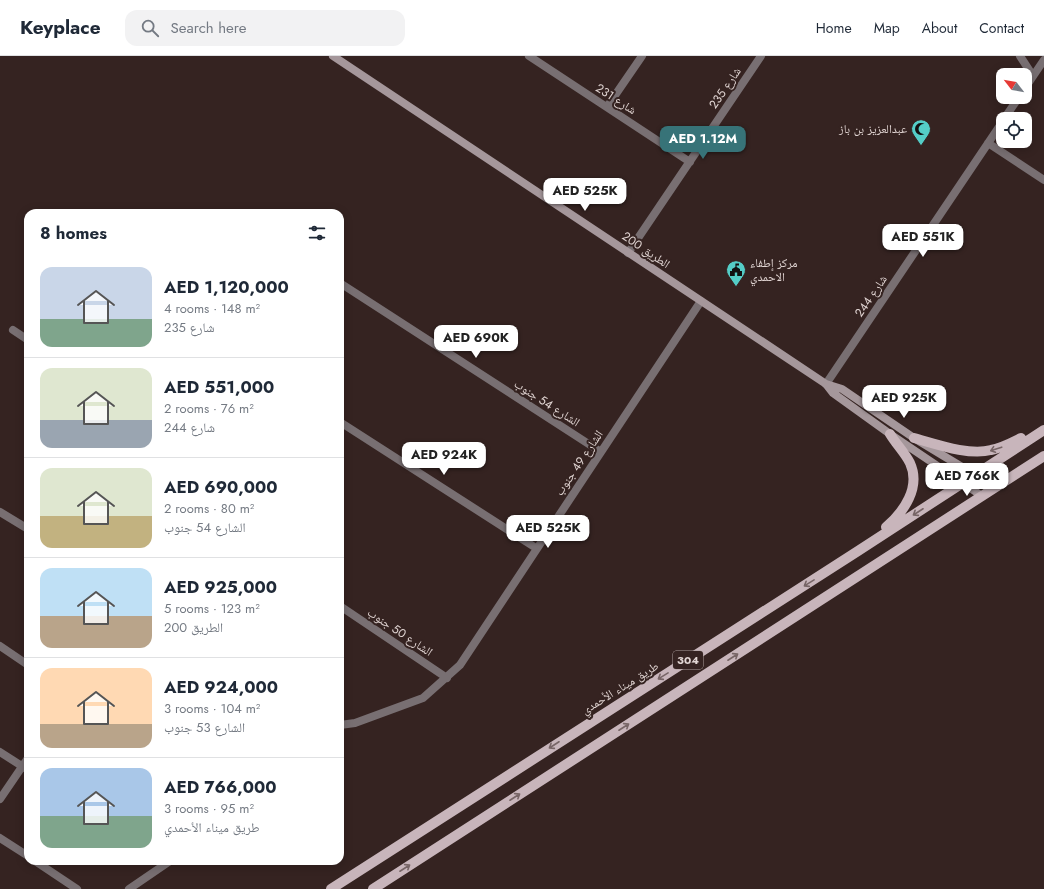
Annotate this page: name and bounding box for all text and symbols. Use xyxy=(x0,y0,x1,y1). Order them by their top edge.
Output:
search box xyxy=(125,10,405,46)
text: Keyplace xyxy=(20,14,101,41)
icon: search xyxy=(139,17,161,39)
text: Search here xyxy=(171,17,246,39)
text: Home xyxy=(816,18,852,38)
text: Map xyxy=(874,18,900,38)
text: About xyxy=(922,18,957,38)
text: Contact xyxy=(979,18,1024,38)
street label: شارع 235 xyxy=(705,64,746,112)
north arrow xyxy=(996,68,1032,104)
map controls xyxy=(996,68,1032,148)
street label: شارع 231 xyxy=(592,79,640,119)
button: locate xyxy=(996,112,1032,148)
mosque icon: عبدالعزيز بن باز xyxy=(910,118,932,146)
place label: عبدالعزيز بن باز xyxy=(838,120,907,138)
pin: AED 1.12M xyxy=(657,126,749,160)
text: AED 1.12M xyxy=(669,129,737,148)
pin: AED 525K xyxy=(544,178,626,212)
text: AED 525K xyxy=(552,181,618,200)
text: 8 homes xyxy=(40,221,107,245)
icon: filters xyxy=(306,222,328,244)
pin: AED 551K xyxy=(882,224,964,258)
street label: الطريق 200 xyxy=(618,227,674,273)
text: AED 551K xyxy=(891,227,955,246)
place label: مركز إطفاء الاحمدي xyxy=(750,254,797,287)
public building icon: مركز إطفاء الاحمدي xyxy=(725,259,747,287)
street label: شارع 244 xyxy=(850,271,892,321)
text: AED 1,120,000 xyxy=(164,275,289,299)
icon: home xyxy=(72,283,120,331)
text: 4 rooms · 148 m² xyxy=(164,299,260,318)
text: شارع 235 xyxy=(164,318,214,337)
pin: AED 690K xyxy=(435,325,517,359)
text: AED 690K xyxy=(443,328,509,347)
text: AED 551,000 xyxy=(164,375,274,399)
street label: الشارع 54 جنوب xyxy=(511,375,584,431)
icon: home xyxy=(72,384,120,432)
pin: AED 925K xyxy=(863,385,945,419)
text: AED 925K xyxy=(871,388,937,407)
text: 2 rooms · 76 m² xyxy=(164,399,254,418)
text: شارع 244 xyxy=(164,418,215,437)
street label: الشارع 49 جنوب xyxy=(550,427,608,499)
pin: AED 924K xyxy=(403,442,485,476)
text: AED 924K xyxy=(411,445,477,464)
one-way arrow xyxy=(990,445,1002,453)
pin: AED 766K xyxy=(926,463,1008,497)
text: AED 766K xyxy=(934,466,1000,485)
text: AED 690,000 xyxy=(164,475,278,499)
icon: home xyxy=(72,484,120,532)
text: 2 rooms · 80 m² xyxy=(164,499,254,518)
one-way arrow xyxy=(912,508,923,517)
pin: AED 525K xyxy=(507,515,589,549)
text: الشارع 54 جنوب xyxy=(164,518,246,537)
text: AED 525K xyxy=(515,518,581,537)
text: AED 925,000 xyxy=(164,575,277,599)
one-way arrow xyxy=(803,579,814,587)
icon: home xyxy=(72,584,120,632)
text: 5 rooms · 123 m² xyxy=(164,599,260,618)
street label: الشارع 50 جنوب xyxy=(364,603,436,661)
text: الطريق 200 xyxy=(164,618,223,637)
road number: 304 xyxy=(673,651,703,669)
one-way arrow xyxy=(727,652,739,660)
street label: طريق ميناء الأحمدي xyxy=(578,657,663,720)
one-way arrow xyxy=(658,671,669,680)
text: AED 924,000 xyxy=(164,675,278,699)
icon: home xyxy=(72,684,120,732)
text: 3 rooms · 104 m² xyxy=(164,699,260,718)
text: الشارع 53 جنوب xyxy=(164,718,245,737)
one-way arrow xyxy=(618,722,630,730)
one-way arrow xyxy=(548,742,560,750)
text: AED 766,000 xyxy=(164,775,277,799)
icon: home xyxy=(72,784,120,832)
one-way arrow xyxy=(509,793,520,801)
text: 3 rooms · 95 m² xyxy=(164,799,254,818)
text: طريق ميناء الأحمدي xyxy=(164,818,259,837)
one-way arrow xyxy=(400,864,411,872)

